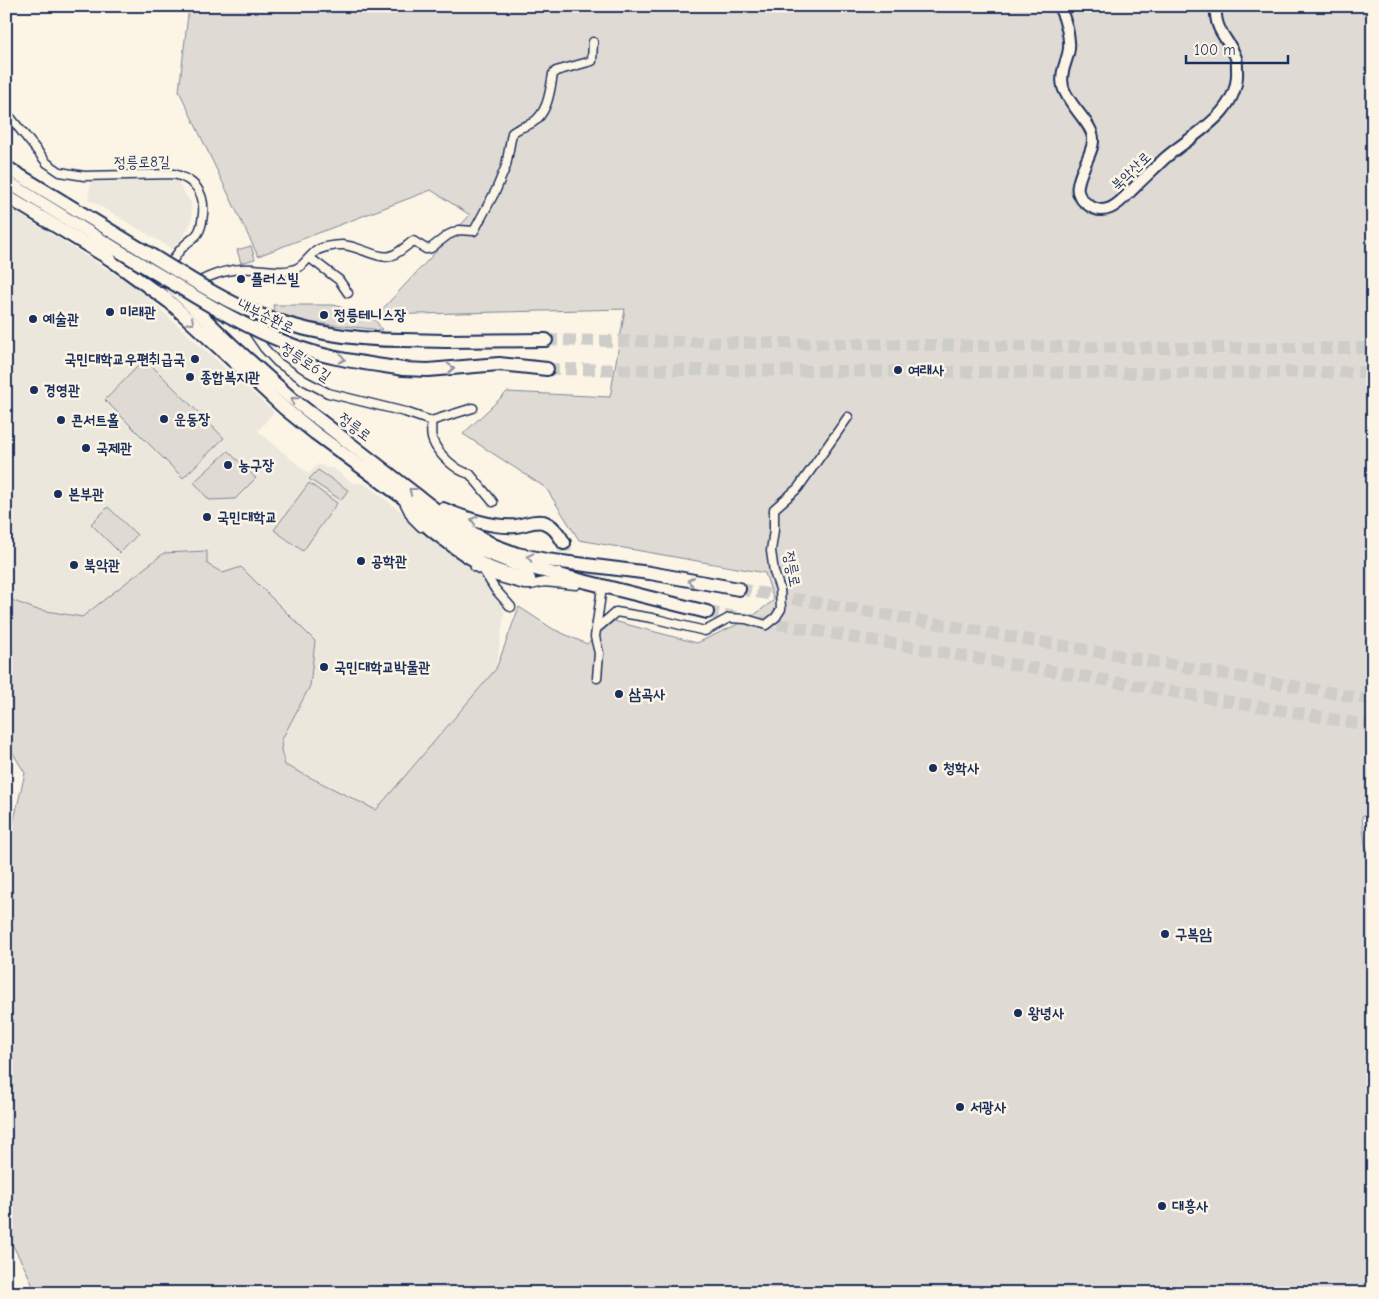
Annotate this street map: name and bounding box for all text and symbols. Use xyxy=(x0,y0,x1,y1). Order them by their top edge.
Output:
scale bar xyxy=(1186,32,1289,64)
text: 100 m xyxy=(1194,41,1236,59)
street label: 북악산로 xyxy=(1107,148,1155,194)
street label: 정릉로8길 xyxy=(114,153,170,171)
place label: 플러스빌 xyxy=(251,270,300,288)
marker: 플러스빌 xyxy=(235,273,247,285)
street label: 내부순환로 xyxy=(235,295,297,337)
place label: 미래관 xyxy=(120,303,156,321)
marker: 미래관 xyxy=(104,306,116,318)
place label: 정릉테니스장 xyxy=(333,306,406,324)
marker: 정릉테니스장 xyxy=(318,309,330,321)
place label: 예술관 xyxy=(42,310,79,328)
marker: 예술관 xyxy=(27,313,39,325)
one-way arrow xyxy=(186,316,195,325)
street label: 정릉로6길 xyxy=(278,339,334,385)
place label: 국민대학교우편취급국 xyxy=(64,350,185,368)
marker: 국민대학교우편취급국 xyxy=(189,353,201,365)
one-way arrow xyxy=(337,353,346,364)
place label: 여래사 xyxy=(908,361,944,379)
one-way arrow xyxy=(448,362,456,373)
marker: 여래사 xyxy=(892,364,904,376)
place label: 종합복지관 xyxy=(200,368,260,386)
marker: 종합복지관 xyxy=(184,371,196,383)
place label: 경영관 xyxy=(44,381,80,399)
marker: 경영관 xyxy=(28,384,40,396)
one-way arrow xyxy=(290,397,299,406)
street label: 정릉로 xyxy=(335,409,375,445)
place label: 운동장 xyxy=(174,410,210,428)
place label: 콘서트홀 xyxy=(71,411,119,429)
marker: 운동장 xyxy=(158,413,170,425)
marker: 콘서트홀 xyxy=(55,414,67,426)
place label: 국제관 xyxy=(96,439,132,457)
marker: 국제관 xyxy=(80,442,92,454)
place label: 농구장 xyxy=(238,456,274,474)
marker: 농구장 xyxy=(222,459,234,471)
place label: 본부관 xyxy=(68,485,104,503)
marker: 본부관 xyxy=(52,488,64,500)
one-way arrow xyxy=(409,488,418,496)
place label: 국민대학교 xyxy=(217,508,277,526)
marker: 국민대학교 xyxy=(201,511,213,523)
one-way arrow xyxy=(471,515,479,525)
street label: 정릉로 xyxy=(780,550,804,588)
place label: 공학관 xyxy=(371,552,407,570)
one-way arrow xyxy=(526,552,535,563)
marker: 공학관 xyxy=(355,555,367,567)
place label: 북악관 xyxy=(84,556,120,574)
marker: 북악관 xyxy=(68,559,80,571)
one-way arrow xyxy=(687,576,695,586)
place label: 국민대학교박물관 xyxy=(334,658,431,676)
marker: 국민대학교박물관 xyxy=(318,661,330,673)
place label: 삼곡사 xyxy=(628,685,665,703)
marker: 삼곡사 xyxy=(613,688,625,700)
place label: 청학사 xyxy=(943,759,979,777)
marker: 청학사 xyxy=(927,762,939,774)
place label: 구복암 xyxy=(1175,925,1212,943)
marker: 구복암 xyxy=(1159,928,1171,940)
place label: 왕녕사 xyxy=(1028,1004,1064,1022)
marker: 왕녕사 xyxy=(1012,1007,1024,1019)
place label: 서광사 xyxy=(970,1098,1006,1116)
marker: 서광사 xyxy=(954,1101,966,1113)
place label: 대흥사 xyxy=(1172,1197,1208,1215)
marker: 대흥사 xyxy=(1156,1200,1168,1212)

